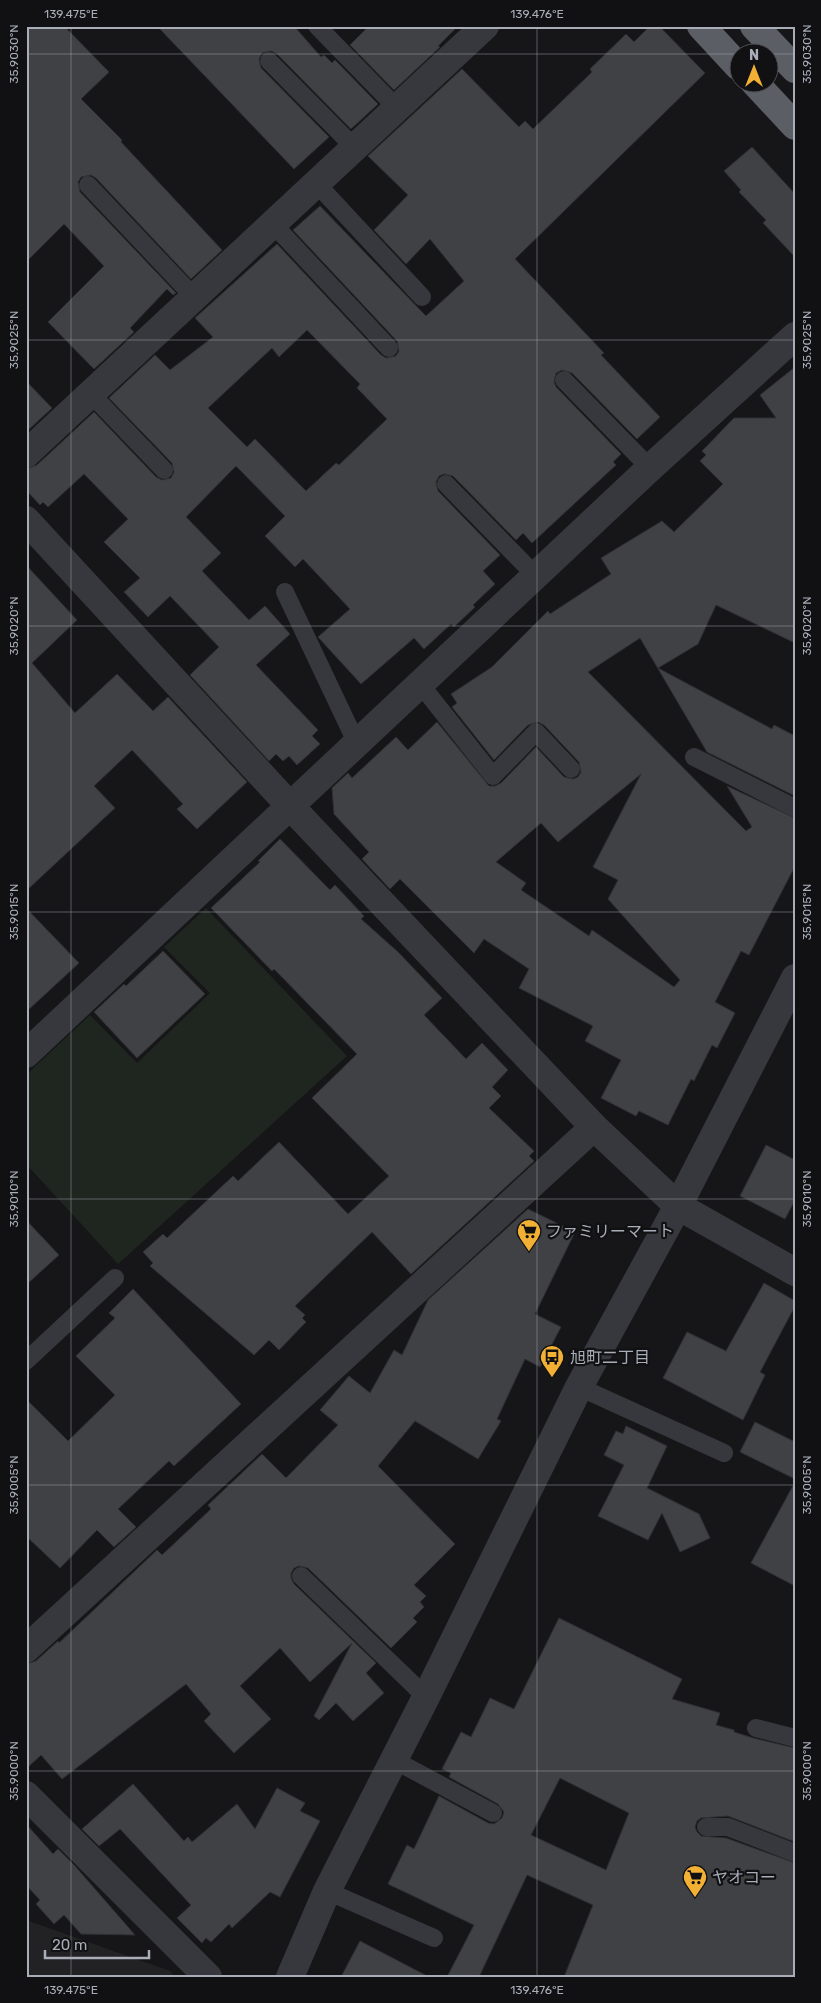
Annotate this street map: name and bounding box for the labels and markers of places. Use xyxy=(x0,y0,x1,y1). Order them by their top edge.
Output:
supermarket icon: ファミリーマート xyxy=(516,1218,542,1252)
place label: ファミリーマート xyxy=(546,1222,674,1241)
bus stop icon: 旭町二丁目 xyxy=(539,1344,565,1378)
place label: 旭町二丁目 xyxy=(570,1348,650,1367)
supermarket icon: ヤオコー xyxy=(682,1864,708,1898)
place label: ヤオコー xyxy=(712,1868,776,1887)

